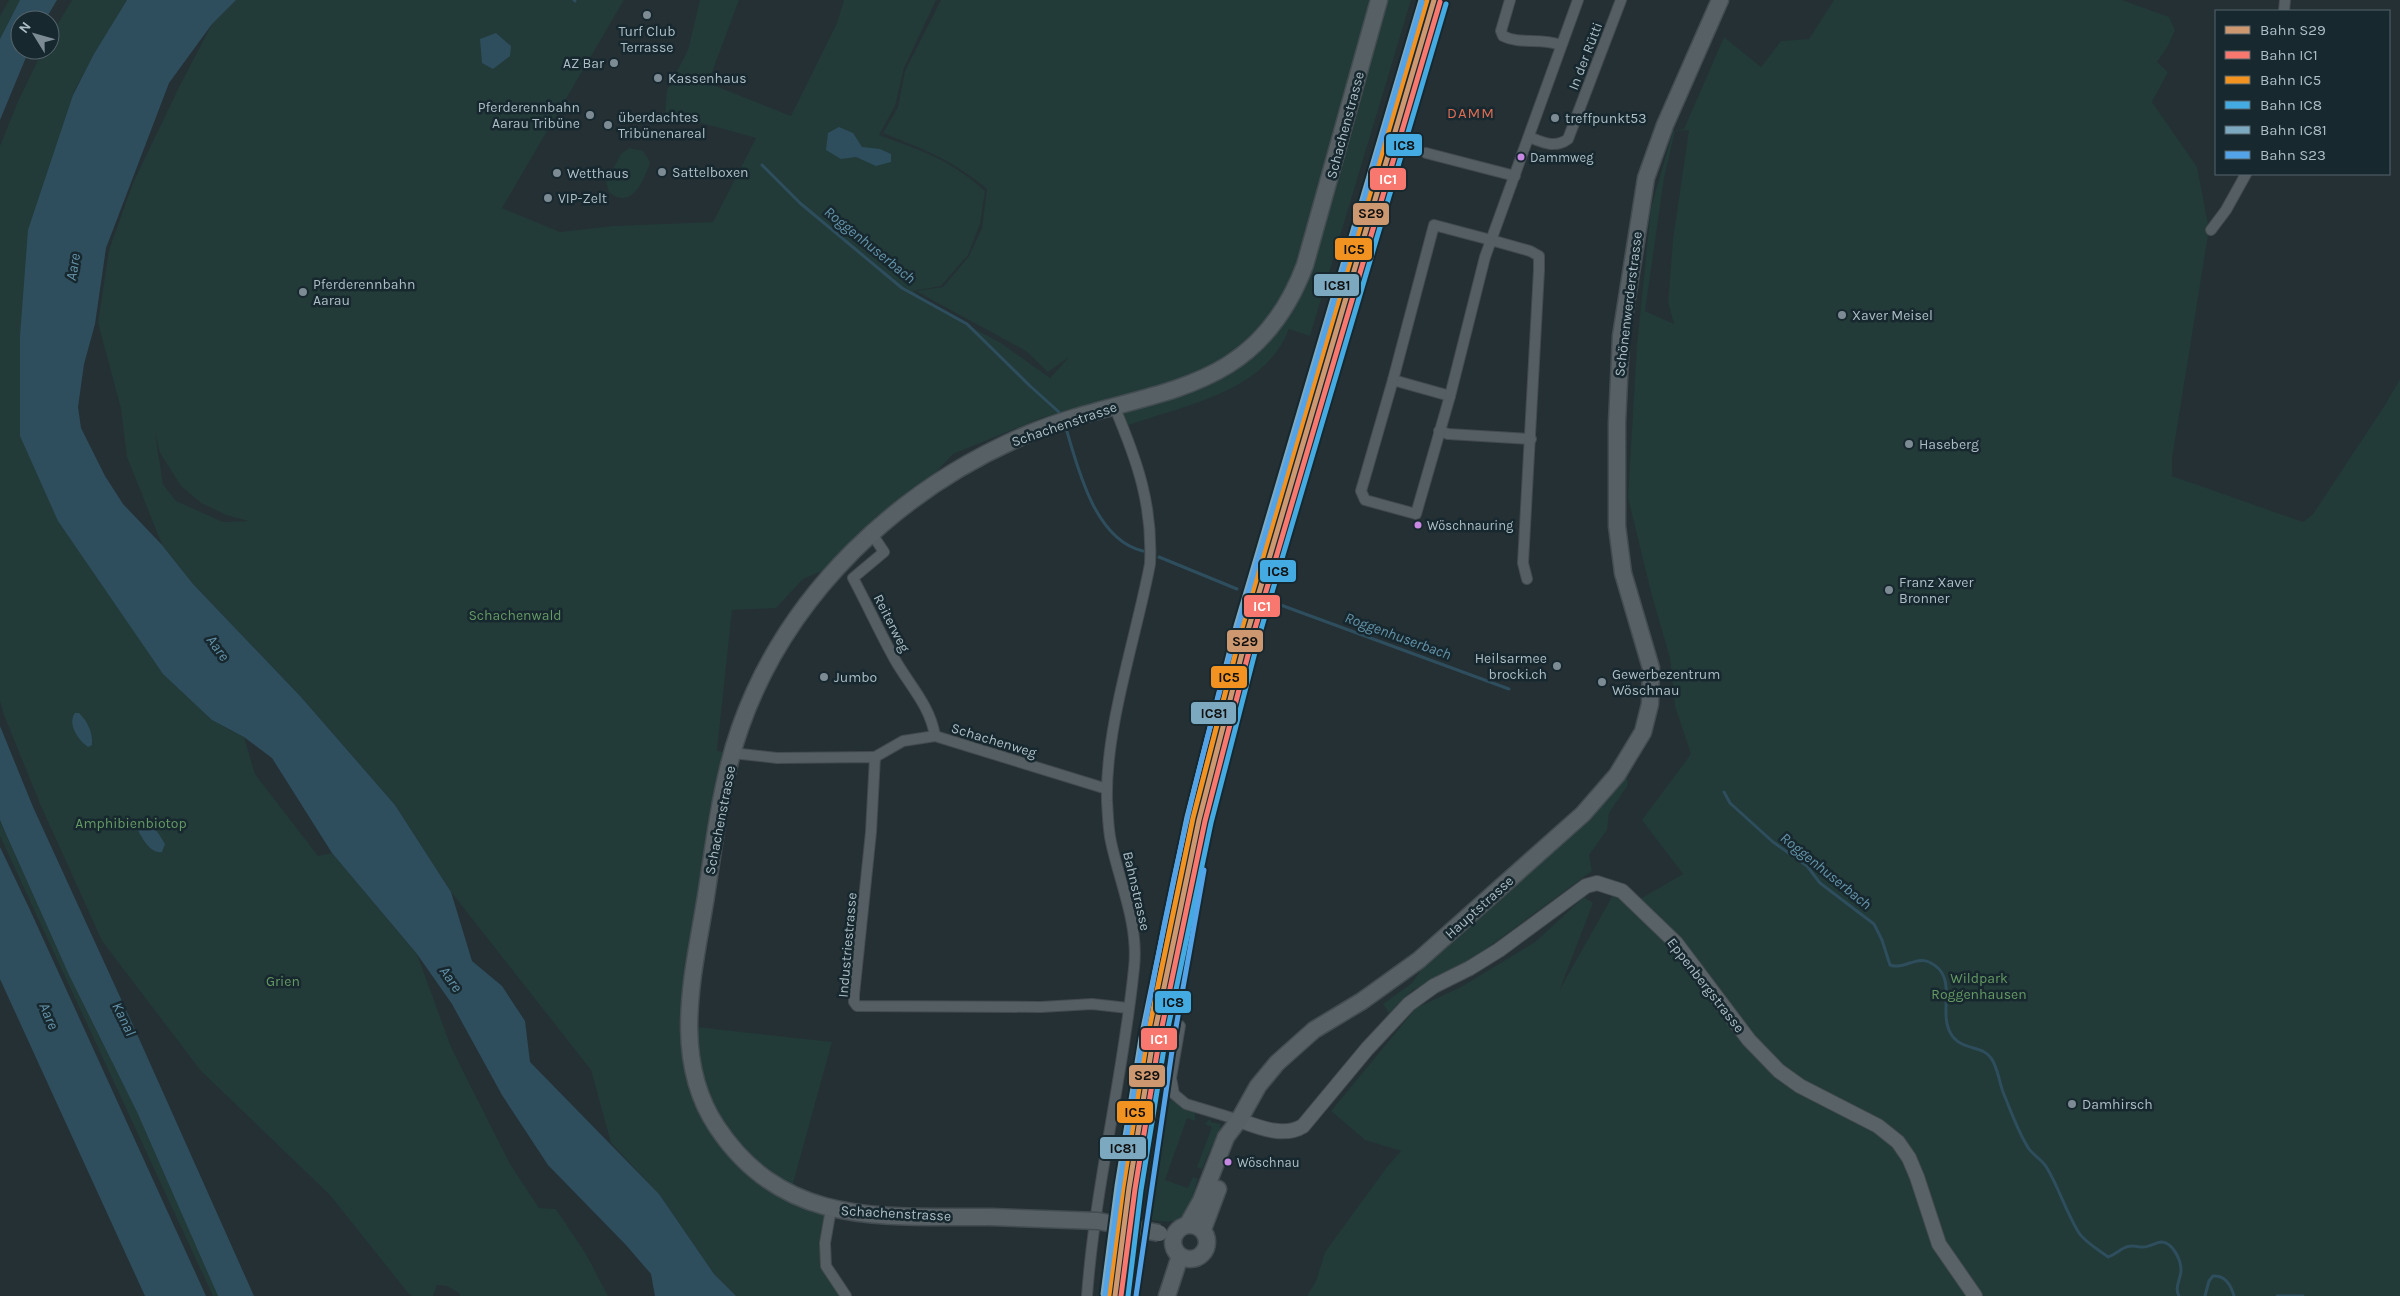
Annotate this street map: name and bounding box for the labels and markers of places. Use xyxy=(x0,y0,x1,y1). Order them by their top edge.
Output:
marker: Turf Club Terrasse xyxy=(641,9,653,21)
place label: Turf Club Terrasse xyxy=(619,23,675,56)
place label: AZ Bar xyxy=(563,55,605,72)
marker: AZ Bar xyxy=(608,57,620,69)
place label: Kassenhaus xyxy=(668,70,747,87)
marker: Kassenhaus xyxy=(652,72,664,84)
place label: Pferderennbahn Aarau Tribüne xyxy=(478,99,580,132)
marker: Pferderennbahn Aarau Tribüne xyxy=(584,109,596,121)
place label: überdachtes Tribünenareal xyxy=(618,109,706,142)
place label: treffpunkt53 xyxy=(1565,110,1647,127)
marker: treffpunkt53 xyxy=(1549,112,1561,124)
marker: überdachtes Tribünenareal xyxy=(602,119,614,131)
place label: Dammweg xyxy=(1530,150,1594,165)
marker: Dammweg xyxy=(1516,152,1526,162)
place label: Sattelboxen xyxy=(672,164,749,181)
place label: Wetthaus xyxy=(567,165,629,182)
marker: Sattelboxen xyxy=(656,166,668,178)
marker: Wetthaus xyxy=(551,167,563,179)
place label: VIP-Zelt xyxy=(558,190,607,207)
marker: VIP-Zelt xyxy=(542,192,554,204)
place label: Pferderennbahn Aarau xyxy=(313,276,415,309)
marker: Pferderennbahn Aarau xyxy=(297,286,309,298)
place label: Xaver Meisel xyxy=(1852,307,1933,324)
marker: Xaver Meisel xyxy=(1836,309,1848,321)
place label: Haseberg xyxy=(1919,436,1979,453)
marker: Haseberg xyxy=(1903,438,1915,450)
place label: Wöschnauring xyxy=(1427,518,1514,533)
marker: Wöschnauring xyxy=(1413,520,1423,530)
place label: Franz Xaver Bronner xyxy=(1899,574,1974,607)
marker: Franz Xaver Bronner xyxy=(1883,584,1895,596)
place label: Heilsarmee brocki.ch xyxy=(1475,650,1547,683)
marker: Heilsarmee brocki.ch xyxy=(1551,660,1563,672)
place label: Gewerbezentrum Wöschnau xyxy=(1612,666,1720,699)
place label: Jumbo xyxy=(834,669,877,686)
marker: Jumbo xyxy=(818,671,830,683)
marker: Gewerbezentrum Wöschnau xyxy=(1596,676,1608,688)
place label: Damhirsch xyxy=(2082,1096,2153,1113)
marker: Damhirsch xyxy=(2066,1098,2078,1110)
place label: Wöschnau xyxy=(1237,1155,1300,1170)
marker: Wöschnau xyxy=(1223,1157,1233,1167)

